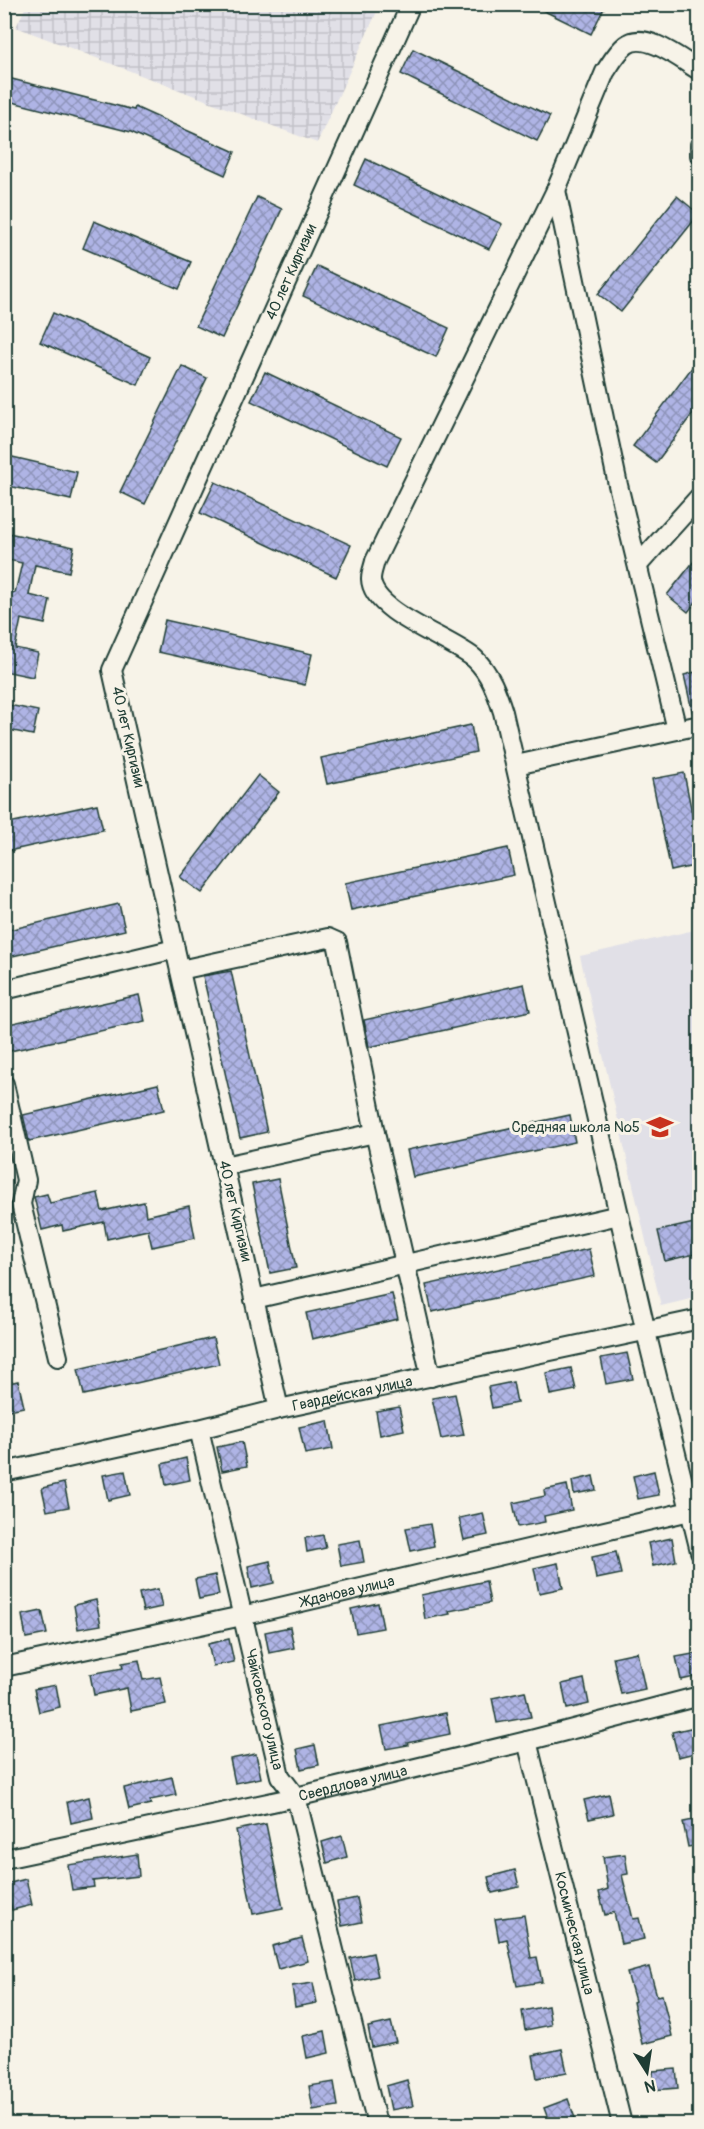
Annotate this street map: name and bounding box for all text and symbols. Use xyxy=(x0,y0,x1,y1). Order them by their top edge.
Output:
street label: 40 лет Киргизии xyxy=(261,221,321,323)
street label: 40 лет Киргизии xyxy=(107,685,149,790)
school or university icon: Средняя школа №5 xyxy=(645,1112,675,1142)
place label: Средняя школа №5 xyxy=(512,1118,640,1137)
street label: 40 лет Киргизии xyxy=(214,1159,256,1264)
street label: Гвардейская улица xyxy=(290,1371,414,1415)
street label: Жданова улица xyxy=(297,1571,396,1612)
street label: Чайковского улица xyxy=(241,1647,288,1772)
street label: Свердлова улица xyxy=(297,1761,409,1806)
street label: Космическая улица xyxy=(550,1870,599,1997)
north arrow xyxy=(617,2042,677,2102)
text: N xyxy=(642,2075,657,2097)

